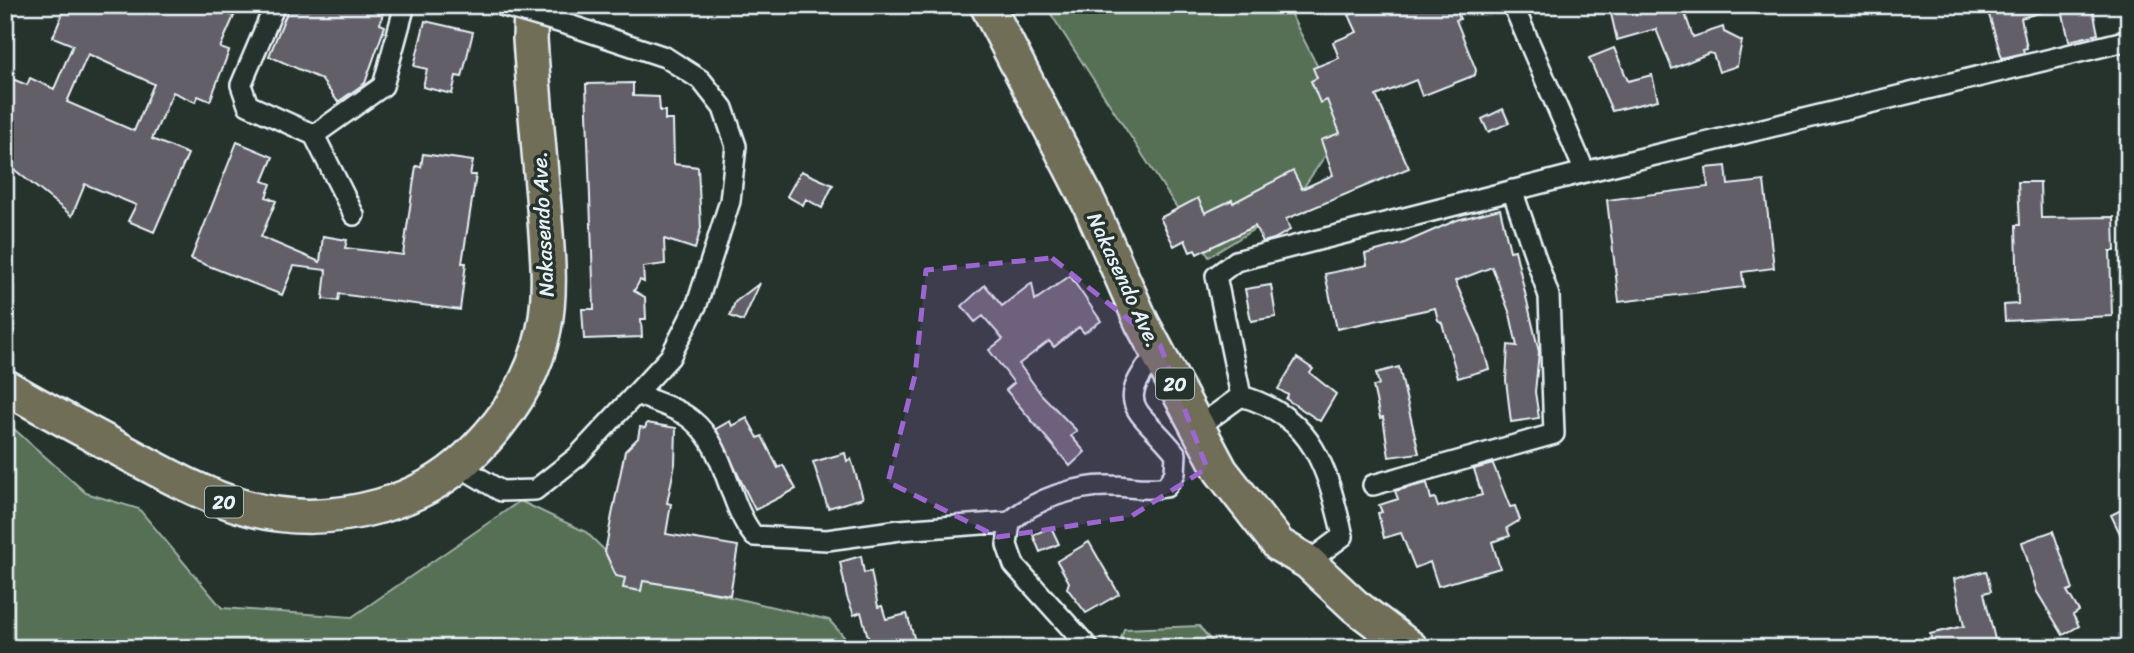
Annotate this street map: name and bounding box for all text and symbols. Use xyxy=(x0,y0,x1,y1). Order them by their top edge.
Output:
street label: Nakasendo Ave. xyxy=(520,150,566,298)
street label: Nakasendo Ave. xyxy=(1076,206,1172,354)
road number: 20 xyxy=(1156,368,1194,400)
road number: 20 xyxy=(205,486,243,517)

